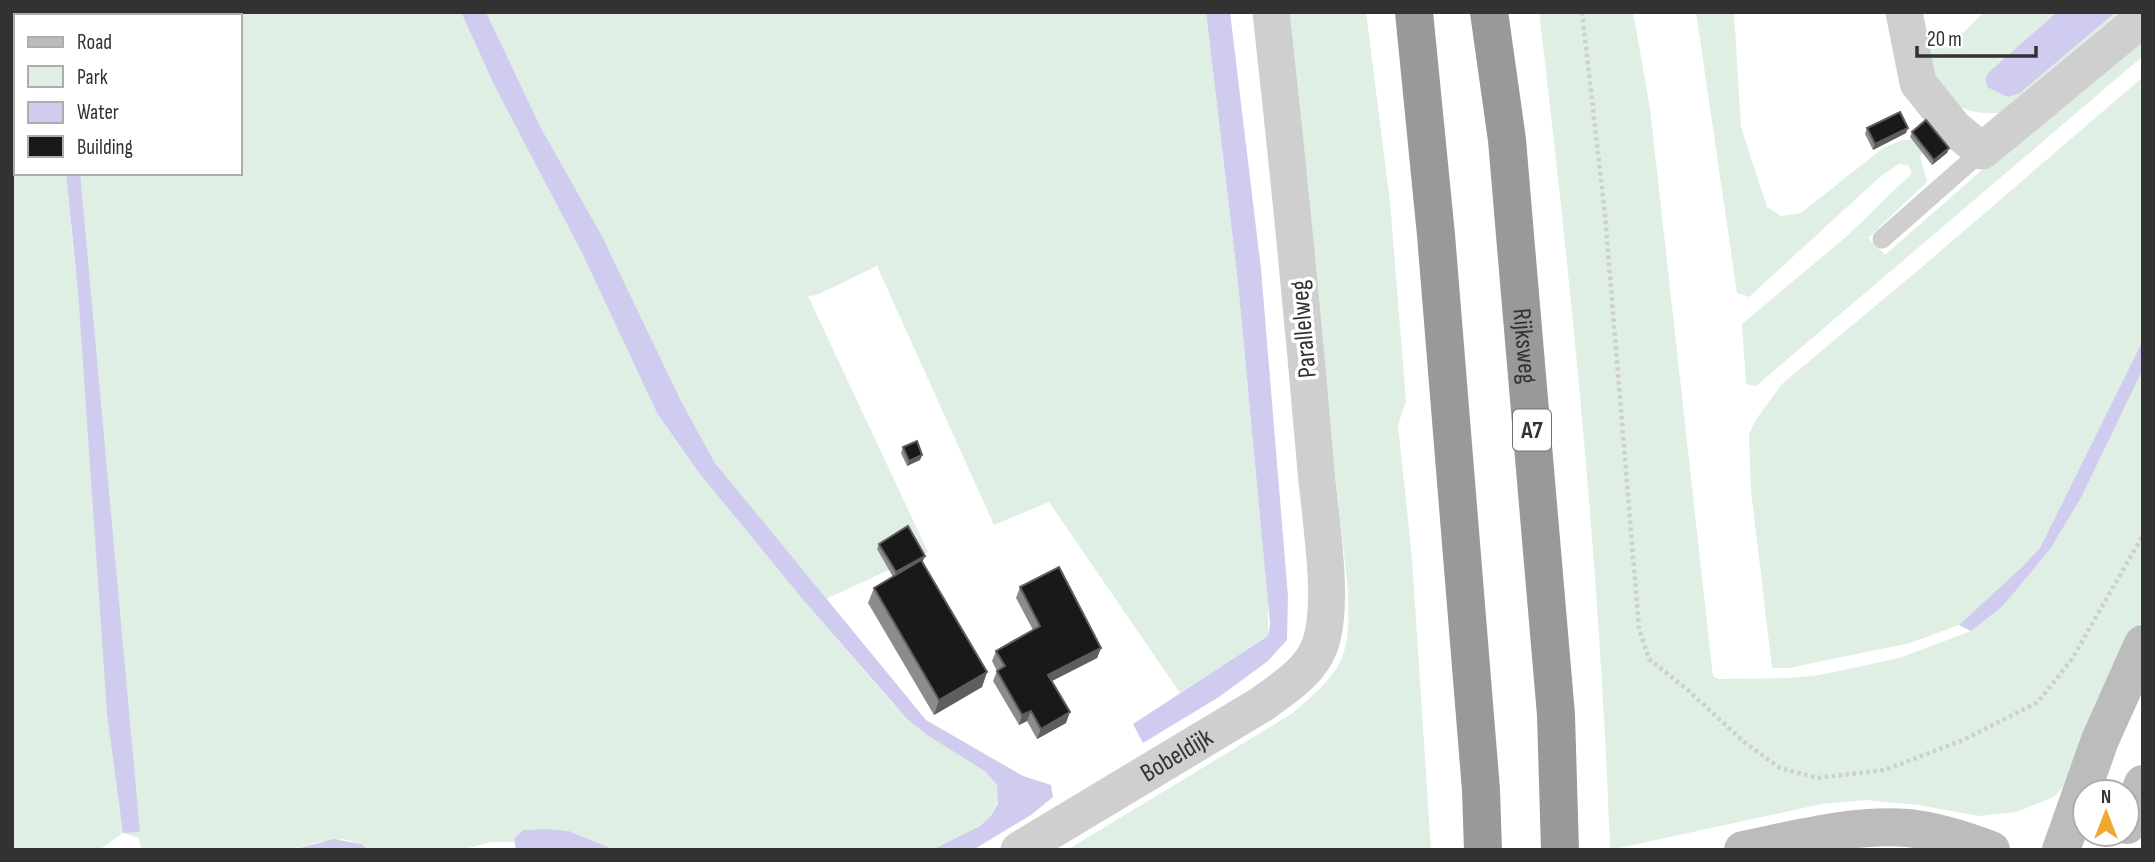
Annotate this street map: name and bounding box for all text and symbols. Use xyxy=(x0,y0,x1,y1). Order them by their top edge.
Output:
legend xyxy=(14,14,242,175)
scale bar xyxy=(1917,14,2036,58)
text: 20 m xyxy=(1927,27,1962,52)
text: Road xyxy=(77,30,112,55)
text: Park xyxy=(77,65,108,90)
text: Water xyxy=(77,100,119,125)
text: Building xyxy=(77,135,133,160)
street label: Parallelweg xyxy=(1284,279,1324,379)
street label: Rijksweg xyxy=(1506,307,1543,385)
road number: A7 xyxy=(1513,410,1551,450)
street label: Bobeldijk xyxy=(1135,722,1219,789)
north arrow xyxy=(2071,778,2141,848)
text: N xyxy=(2101,786,2111,809)

